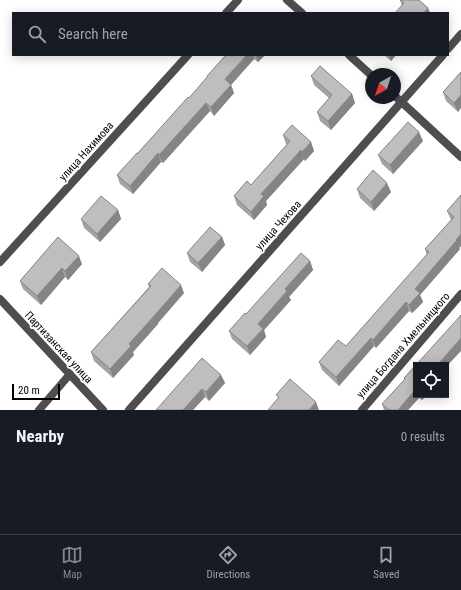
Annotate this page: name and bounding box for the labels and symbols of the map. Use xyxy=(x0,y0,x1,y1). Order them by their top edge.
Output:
north arrow xyxy=(365,68,401,104)
street label: улица Нахимова xyxy=(56,119,116,184)
street label: улица Чехова xyxy=(253,198,304,253)
street label: улица Богдана Хмельницкого xyxy=(354,290,453,401)
street label: Партизанская улица xyxy=(22,309,95,386)
scale bar xyxy=(12,382,60,401)

